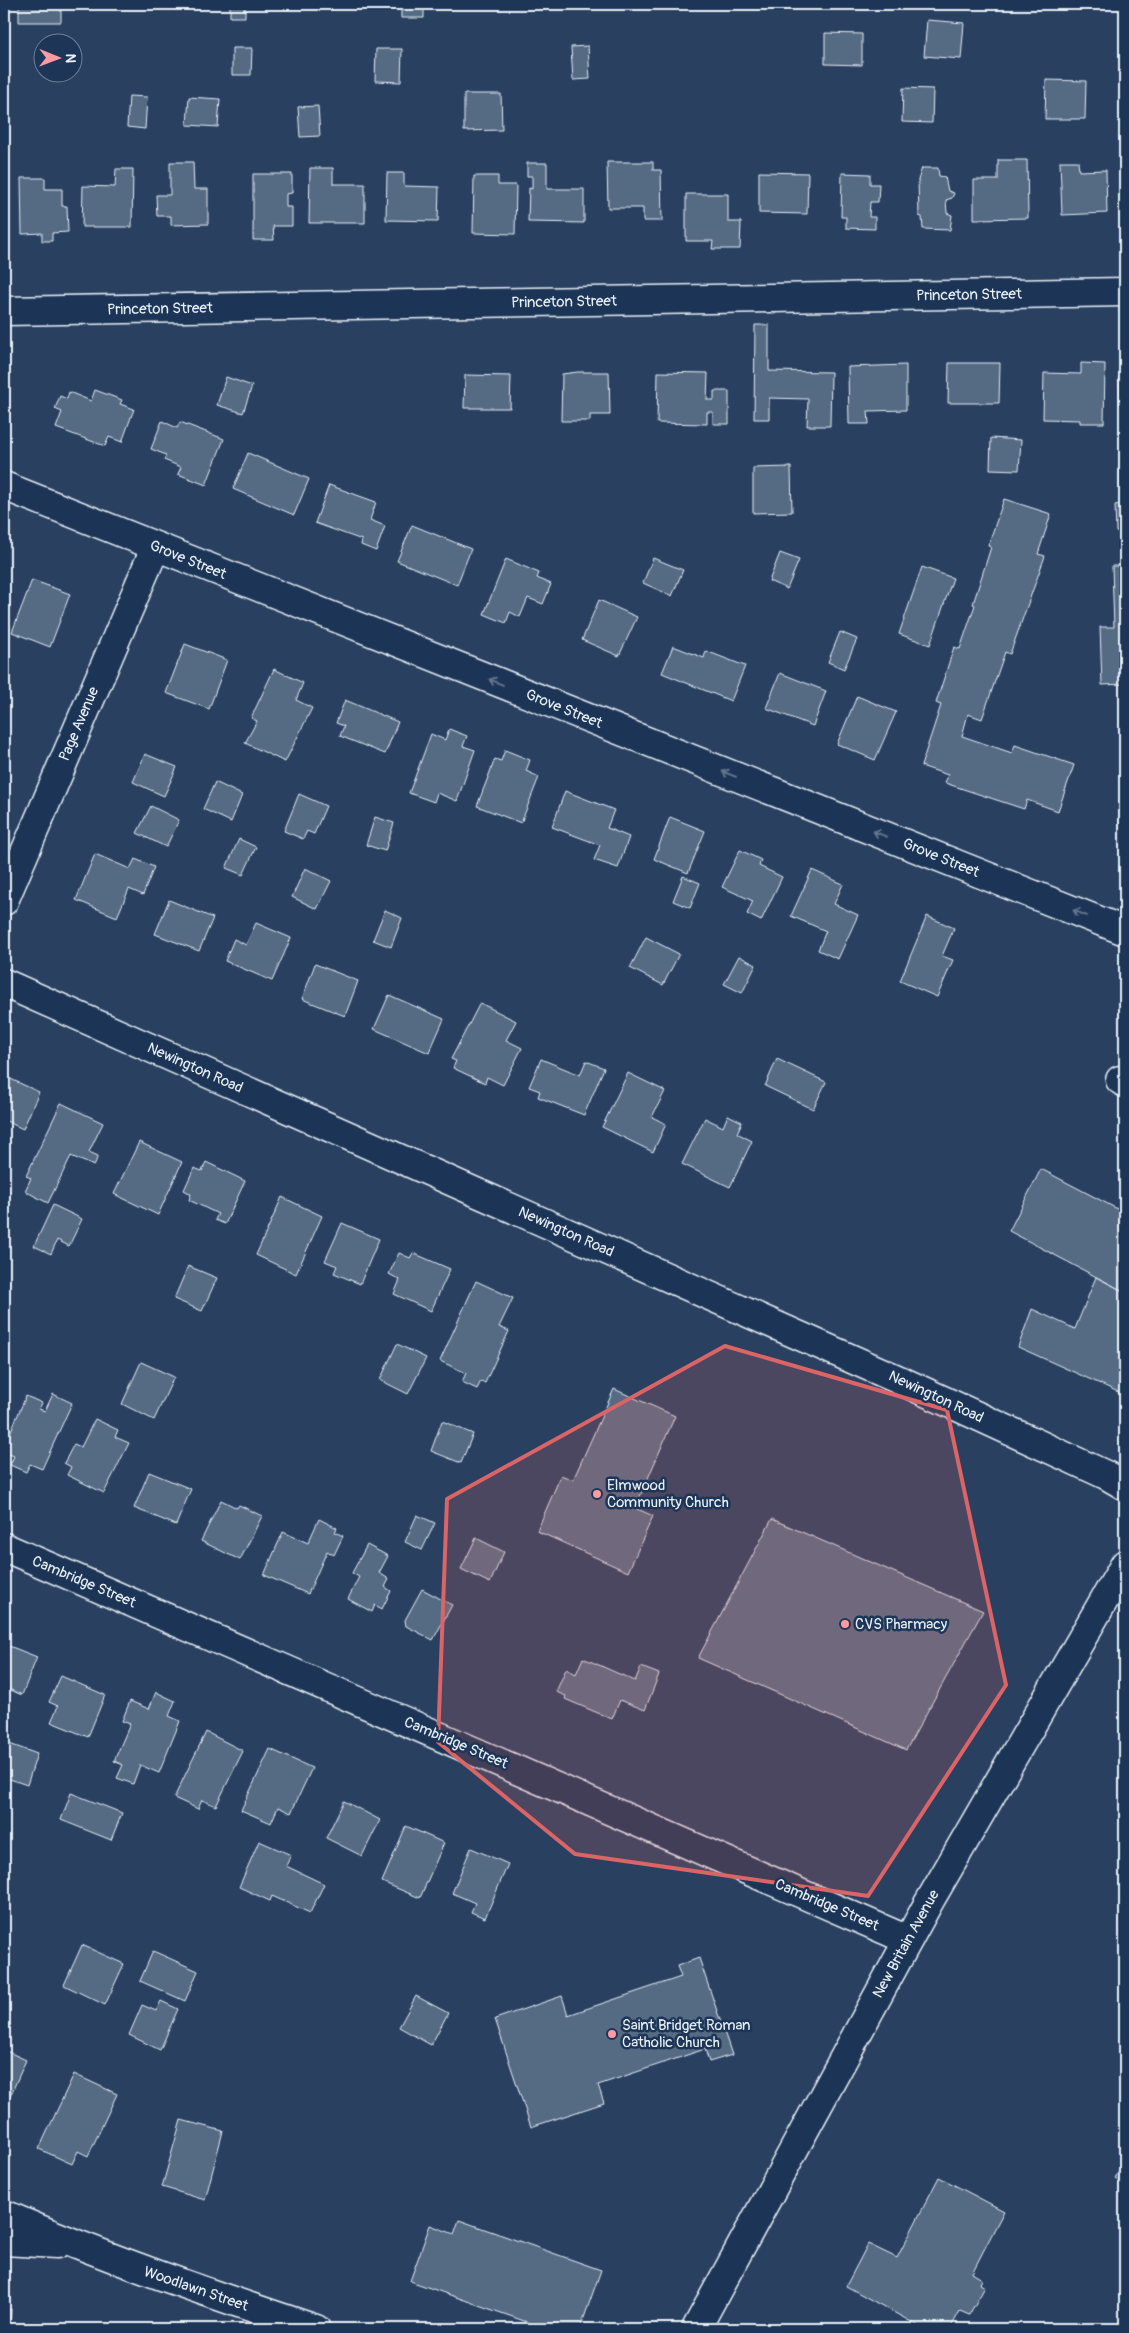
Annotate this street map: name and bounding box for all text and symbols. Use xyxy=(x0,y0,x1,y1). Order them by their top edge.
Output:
north arrow xyxy=(32,32,82,82)
text: N xyxy=(62,53,79,63)
street label: Princeton Street xyxy=(916,285,1023,305)
street label: Princeton Street xyxy=(511,292,618,312)
street label: Princeton Street xyxy=(107,299,214,319)
street label: Grove Street xyxy=(147,536,230,584)
one-way arrow xyxy=(489,677,504,687)
street label: Page Avenue xyxy=(55,683,103,764)
street label: Grove Street xyxy=(523,685,606,733)
one-way arrow xyxy=(722,769,737,778)
one-way arrow xyxy=(873,829,888,838)
street label: Grove Street xyxy=(900,834,983,882)
one-way arrow xyxy=(1073,908,1088,917)
street label: Newington Road xyxy=(144,1038,246,1098)
street label: Newington Road xyxy=(515,1202,617,1262)
street label: Newington Road xyxy=(885,1367,987,1427)
place label: Elmwood Community Church xyxy=(607,1476,729,1512)
marker: Elmwood Community Church xyxy=(591,1488,603,1500)
street label: Cambridge Street xyxy=(29,1552,140,1613)
place label: CVS Pharmacy xyxy=(855,1615,948,1634)
marker: CVS Pharmacy xyxy=(839,1618,851,1630)
street label: Cambridge Street xyxy=(401,1713,512,1774)
street label: Cambridge Street xyxy=(772,1875,883,1936)
street label: New Britain Avenue xyxy=(868,1886,944,2001)
place label: Saint Bridget Roman Catholic Church xyxy=(622,2016,751,2052)
marker: Saint Bridget Roman Catholic Church xyxy=(606,2028,618,2040)
street label: Woodlawn Street xyxy=(141,2262,252,2316)

